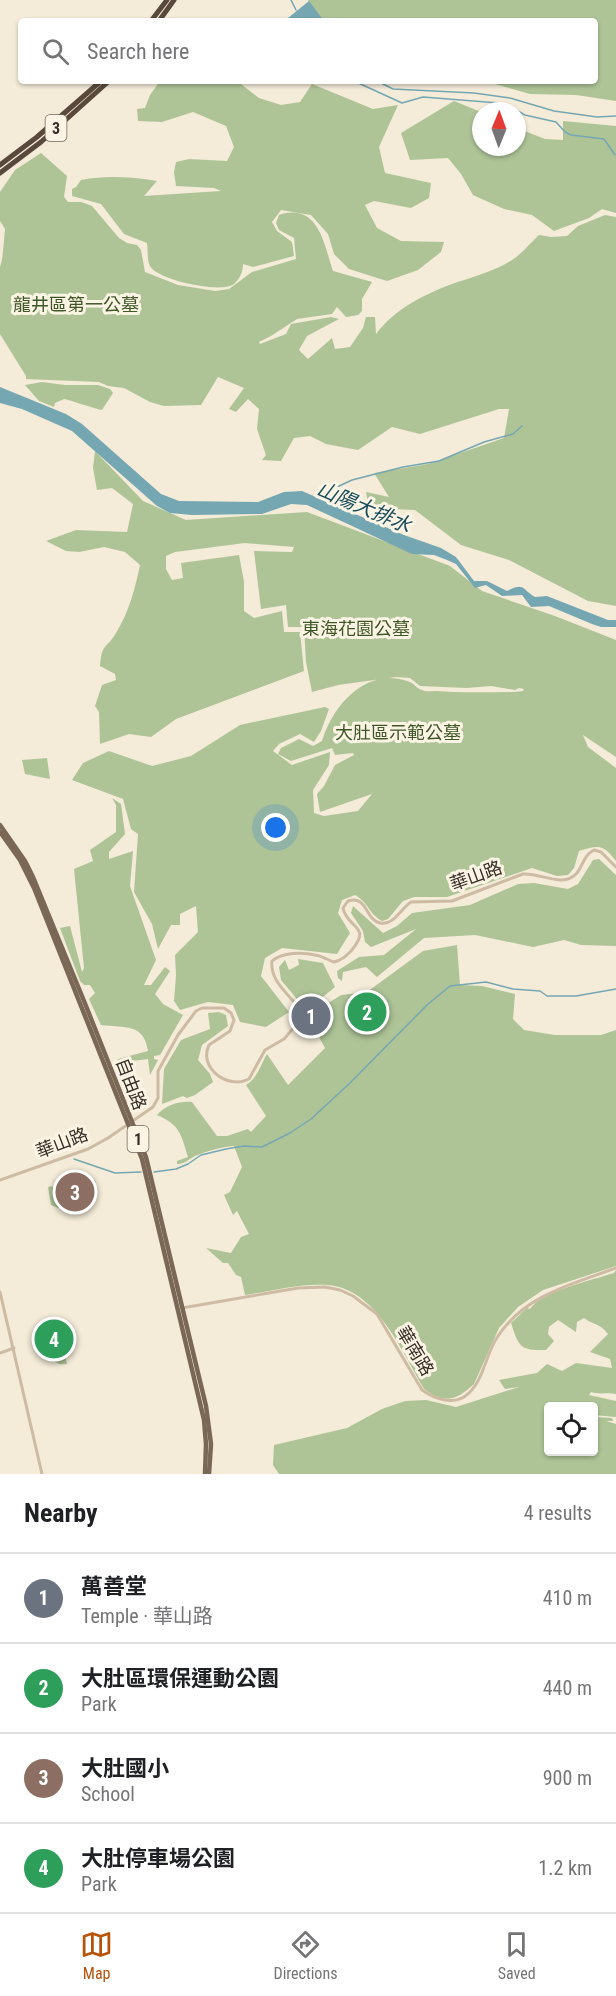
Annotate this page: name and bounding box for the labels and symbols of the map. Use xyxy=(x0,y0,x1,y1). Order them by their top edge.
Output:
north arrow xyxy=(472,102,526,156)
road number: 3 xyxy=(46,115,66,141)
park label: 龍井區第一公墓 xyxy=(13,294,139,315)
water label: 山陽大排水 xyxy=(313,476,416,538)
park label: 東海花園公墓 xyxy=(302,618,410,639)
park label: 大肚區示範公墓 xyxy=(335,722,461,743)
your location xyxy=(261,813,290,842)
street label: 華山路 xyxy=(447,856,505,895)
pin: 2 xyxy=(348,990,386,1034)
pin: 1 xyxy=(292,994,330,1038)
street label: 自由路 xyxy=(112,1055,151,1113)
street label: 華山路 xyxy=(33,1123,91,1162)
road number: 1 xyxy=(128,1126,148,1152)
pin: 3 xyxy=(56,1170,94,1214)
pin: 4 xyxy=(34,1316,74,1362)
street label: 華南路 xyxy=(393,1322,438,1379)

